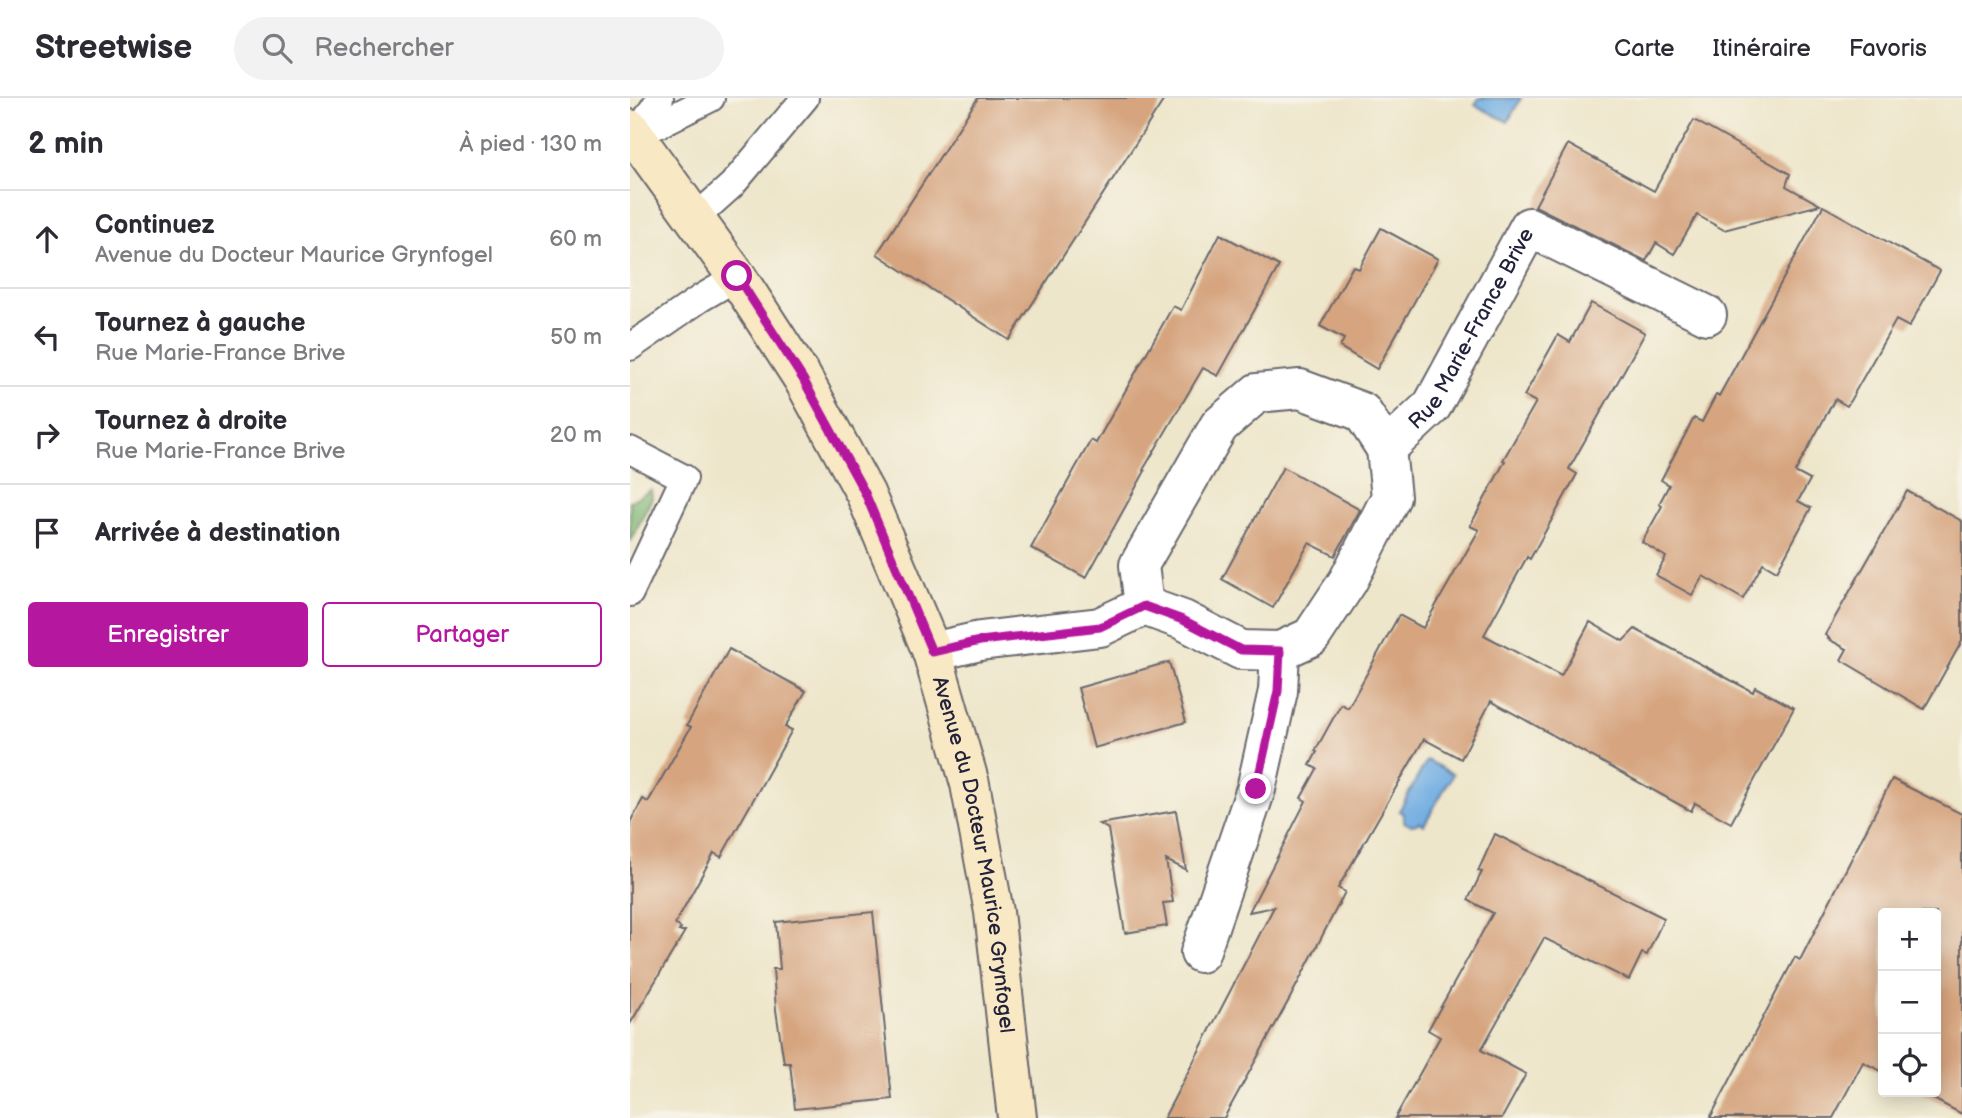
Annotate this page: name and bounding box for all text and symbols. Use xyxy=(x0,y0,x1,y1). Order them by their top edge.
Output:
search box xyxy=(234,17,724,80)
text: Streetwise xyxy=(35,28,192,68)
icon: search xyxy=(258,29,296,67)
text: Rechercher xyxy=(314,33,454,64)
text: Carte xyxy=(1614,34,1675,63)
text: Itinéraire xyxy=(1713,34,1811,63)
text: Favoris xyxy=(1849,34,1927,63)
text: 2 min xyxy=(28,126,104,162)
text: À pied · 130 m xyxy=(459,130,602,158)
text: Continuez xyxy=(95,210,215,241)
icon: ahead xyxy=(28,220,66,258)
street label: Rue Marie-France Brive xyxy=(1403,224,1539,435)
text: 60 m xyxy=(549,225,602,253)
text: Avenue du Docteur Maurice Grynfogel xyxy=(95,241,493,269)
route start xyxy=(721,260,752,291)
text: Tournez à gauche xyxy=(95,308,306,339)
icon: left xyxy=(28,318,66,356)
text: 50 m xyxy=(550,323,602,351)
text: Rue Marie-France Brive xyxy=(95,339,345,367)
text: Tournez à droite xyxy=(95,406,287,437)
icon: right xyxy=(28,416,66,454)
text: 20 m xyxy=(550,421,602,449)
text: Rue Marie-France Brive xyxy=(95,437,345,465)
icon: arrive xyxy=(28,514,66,552)
text: Arrivée à destination xyxy=(95,518,341,549)
button: Enregistrer xyxy=(28,602,308,667)
button: Partager xyxy=(322,602,602,667)
street label: Avenue du Docteur Maurice Grynfogel xyxy=(927,674,1019,1034)
route end xyxy=(1240,773,1271,804)
map controls xyxy=(1878,908,1941,1097)
button: + xyxy=(1878,908,1941,971)
button: − xyxy=(1878,971,1941,1034)
button: locate xyxy=(1878,1034,1941,1097)

